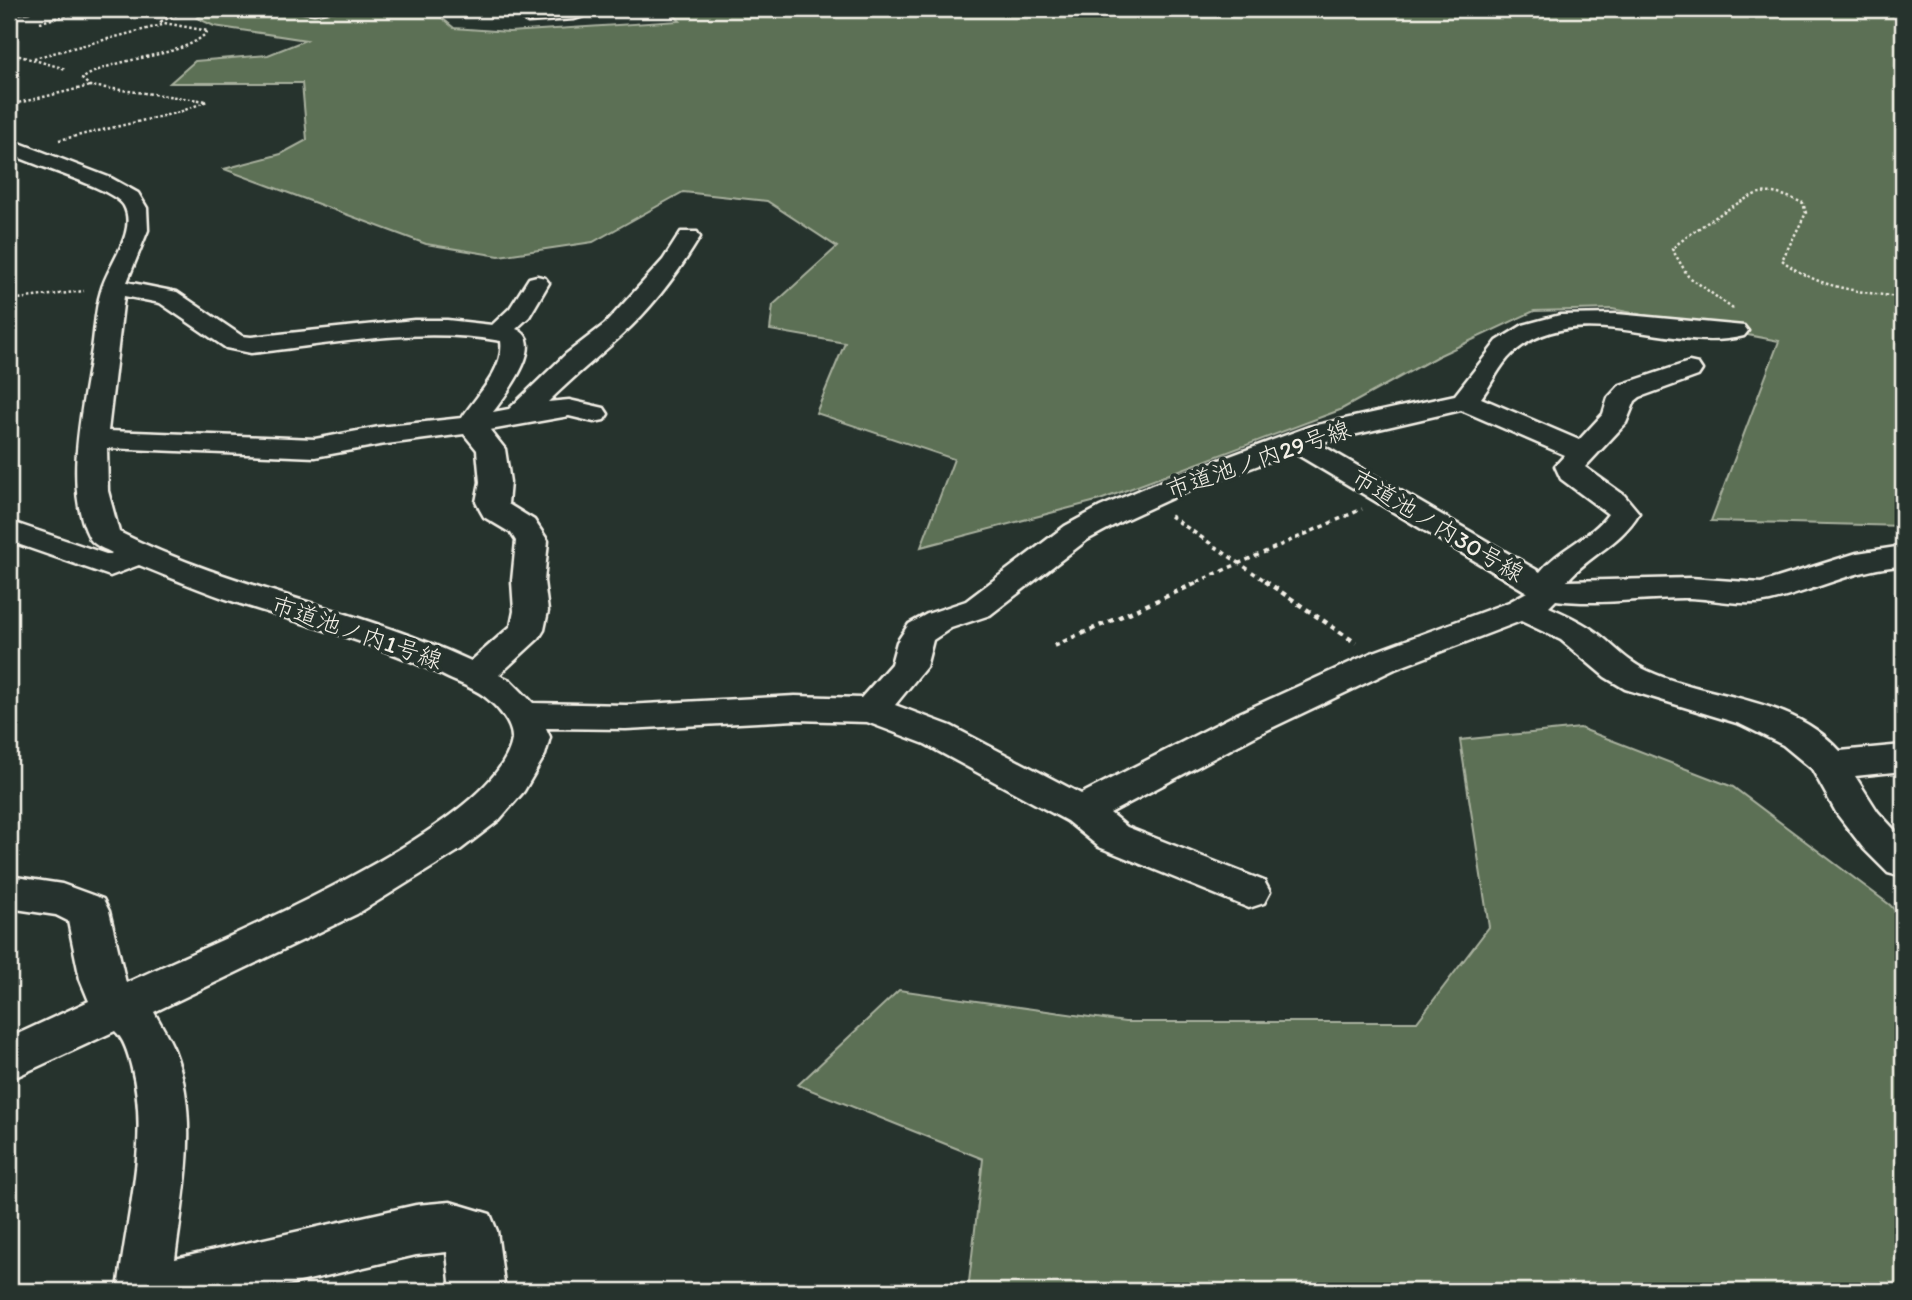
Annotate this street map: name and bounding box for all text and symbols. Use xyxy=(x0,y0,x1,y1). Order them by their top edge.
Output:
street label: 市道池ノ内29号線 xyxy=(1162,414,1354,504)
street label: 市道池ノ内30号線 xyxy=(1347,462,1529,588)
street label: 市道池ノ内1号線 xyxy=(268,589,446,675)

